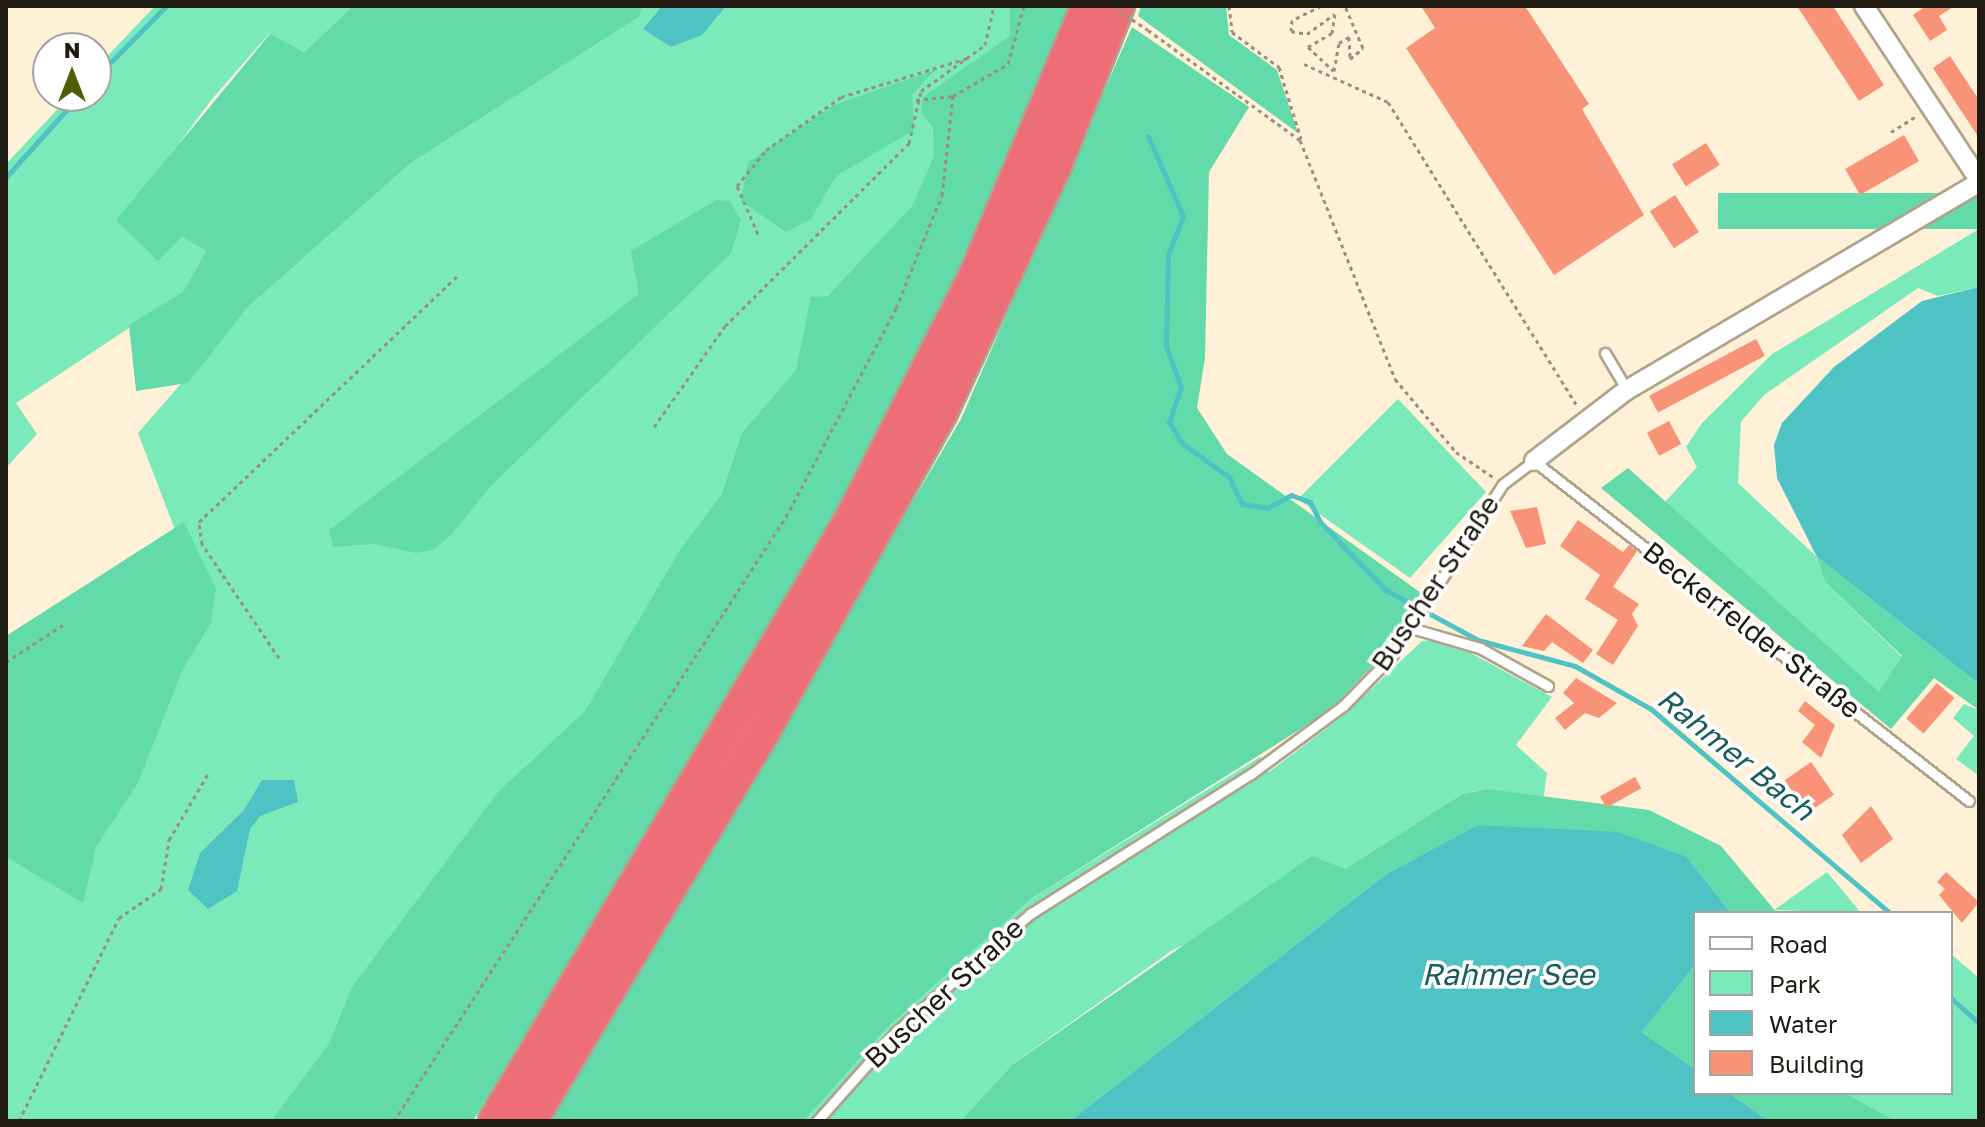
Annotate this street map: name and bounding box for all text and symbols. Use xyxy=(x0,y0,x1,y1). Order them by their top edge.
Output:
north arrow xyxy=(32,32,112,112)
text: N xyxy=(64,36,80,63)
street label: Buscher Straße xyxy=(1364,489,1506,677)
street label: Beckerfelder Straße xyxy=(1636,535,1868,725)
water label: Rahmer Bach xyxy=(1651,680,1821,828)
street label: Buscher Straße xyxy=(858,911,1030,1075)
legend xyxy=(1693,911,1953,1095)
text: Road xyxy=(1769,929,1828,958)
water label: Rahmer See xyxy=(1422,956,1594,992)
text: Park xyxy=(1769,969,1821,998)
text: Water xyxy=(1769,1009,1837,1038)
text: Building xyxy=(1769,1049,1864,1078)

